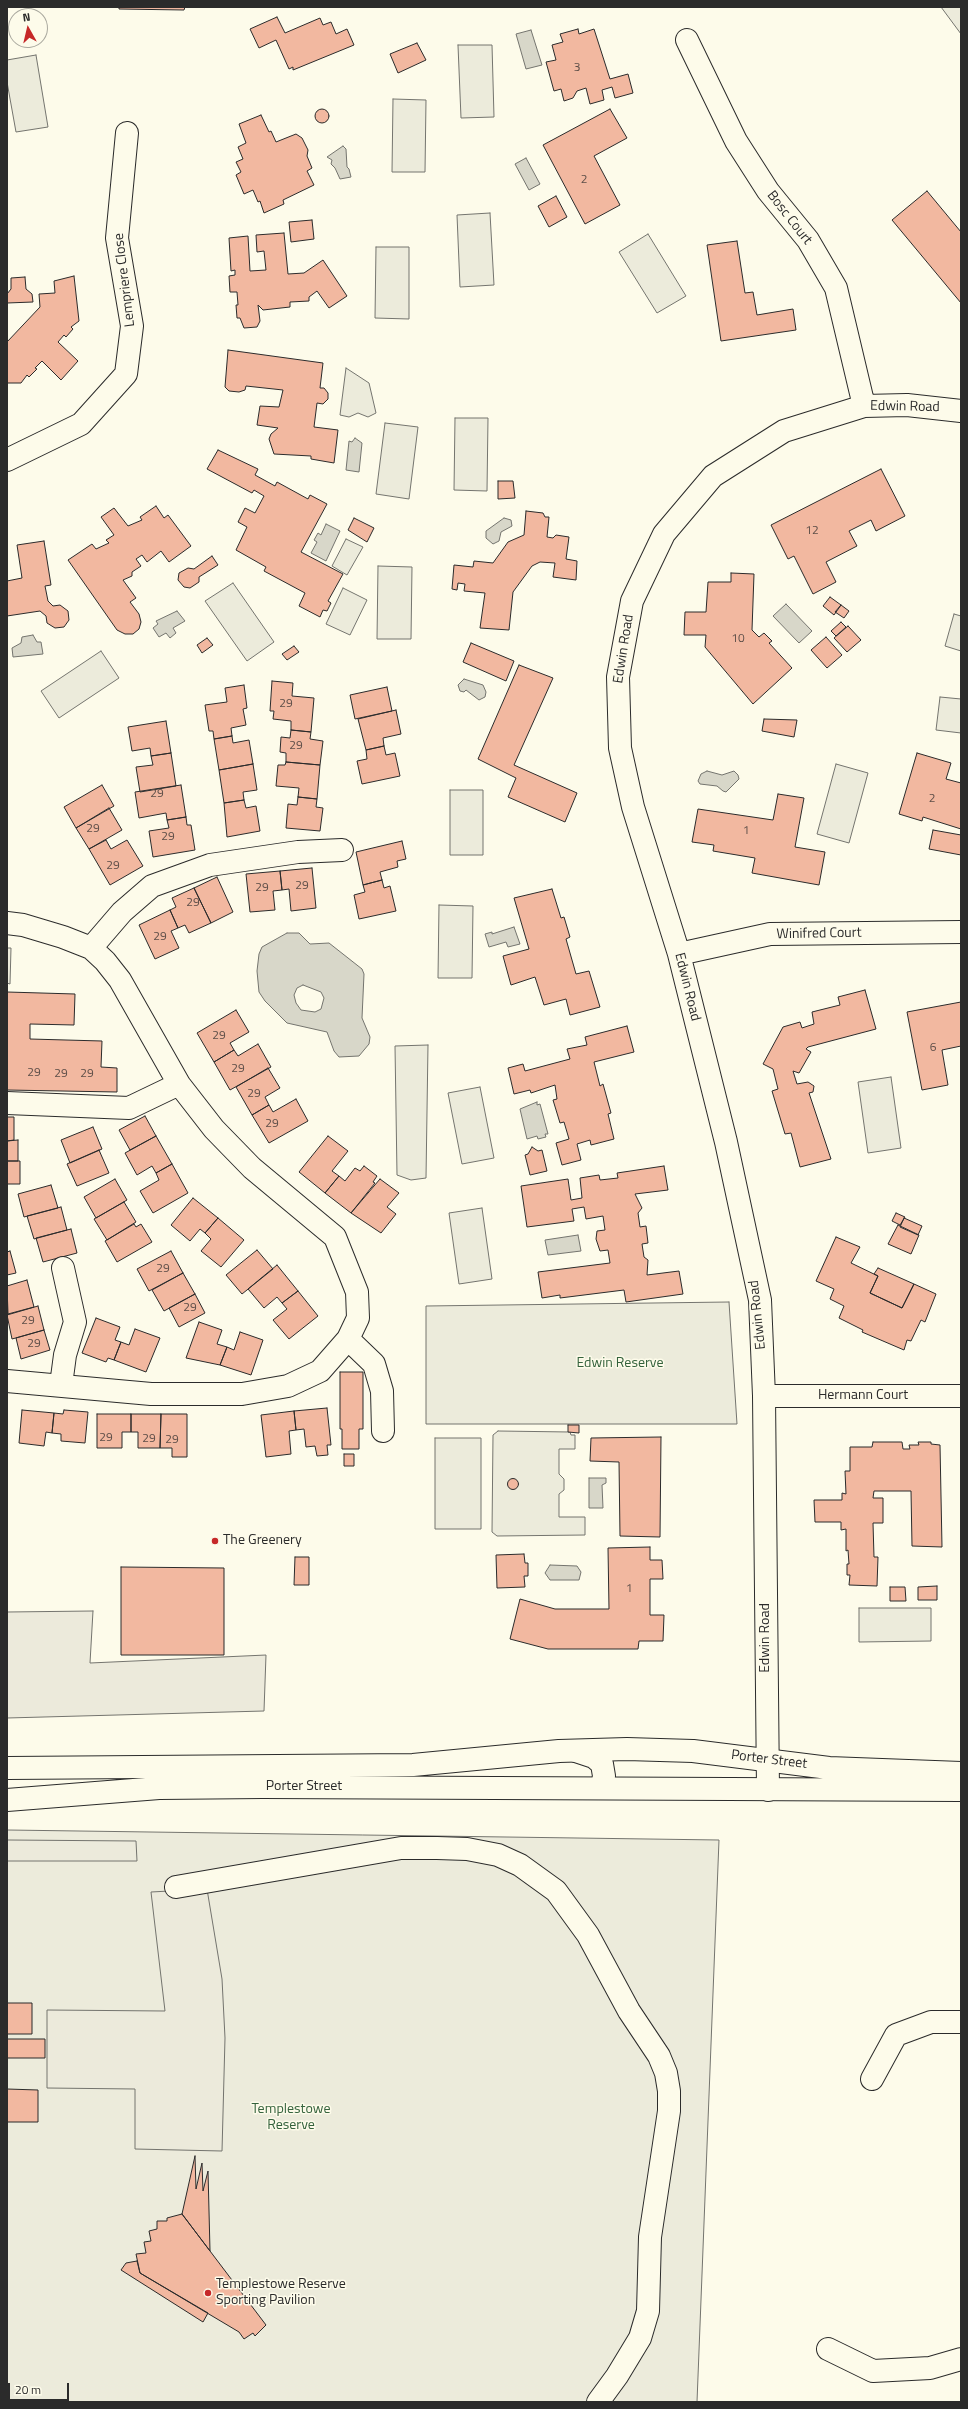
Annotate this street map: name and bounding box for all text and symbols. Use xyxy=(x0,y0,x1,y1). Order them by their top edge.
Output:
north arrow xyxy=(8,8,48,48)
text: N xyxy=(22,9,31,26)
house number: 3 xyxy=(574,61,580,75)
house number: 2 xyxy=(581,173,587,187)
street label: Bosc Court xyxy=(763,188,815,248)
street label: Lempriere Close xyxy=(111,232,139,328)
street label: Edwin Road xyxy=(870,398,940,416)
house number: 12 xyxy=(805,524,819,538)
street label: Edwin Road xyxy=(610,613,638,685)
house number: 10 xyxy=(731,632,745,646)
house number: 29 xyxy=(279,697,293,711)
house number: 29 xyxy=(289,739,303,753)
house number: 29 xyxy=(150,787,164,801)
house number: 2 xyxy=(929,792,935,806)
house number: 29 xyxy=(86,822,100,836)
house number: 1 xyxy=(743,824,749,838)
house number: 29 xyxy=(161,830,175,844)
house number: 29 xyxy=(106,859,120,873)
house number: 29 xyxy=(295,879,309,893)
house number: 29 xyxy=(255,881,269,895)
house number: 29 xyxy=(186,896,200,910)
street label: Winifred Court xyxy=(776,925,862,943)
house number: 29 xyxy=(153,930,167,944)
street label: Edwin Road xyxy=(670,951,704,1023)
house number: 29 xyxy=(212,1029,226,1043)
house number: 6 xyxy=(930,1041,936,1055)
house number: 29 xyxy=(231,1062,245,1076)
house number: 29 xyxy=(27,1066,41,1080)
house number: 29 xyxy=(54,1067,68,1081)
house number: 29 xyxy=(80,1067,94,1081)
house number: 29 xyxy=(247,1087,261,1101)
house number: 29 xyxy=(265,1117,279,1131)
house number: 29 xyxy=(156,1262,170,1276)
street label: Edwin Road xyxy=(746,1279,770,1351)
house number: 29 xyxy=(183,1301,197,1315)
house number: 29 xyxy=(21,1314,35,1328)
house number: 29 xyxy=(27,1337,41,1351)
park label: Edwin Reserve xyxy=(576,1356,664,1372)
street label: Hermann Court xyxy=(818,1388,908,1404)
house number: 29 xyxy=(99,1431,113,1445)
house number: 29 xyxy=(142,1432,156,1446)
house number: 29 xyxy=(165,1433,179,1447)
place label: The Greenery xyxy=(223,1533,302,1549)
marker: The Greenery xyxy=(210,1536,220,1546)
house number: 1 xyxy=(626,1582,632,1596)
street label: Edwin Road xyxy=(758,1603,774,1673)
street label: Porter Street xyxy=(730,1747,808,1773)
street label: Porter Street xyxy=(266,1779,342,1795)
park label: Templestowe Reserve xyxy=(252,2102,330,2134)
place label: Templestowe Reserve Sporting Pavilion xyxy=(216,2277,346,2310)
marker: Templestowe Reserve Sporting Pavilion xyxy=(203,2288,213,2298)
scale bar xyxy=(10,2375,71,2401)
text: 20 m xyxy=(15,2380,41,2399)

